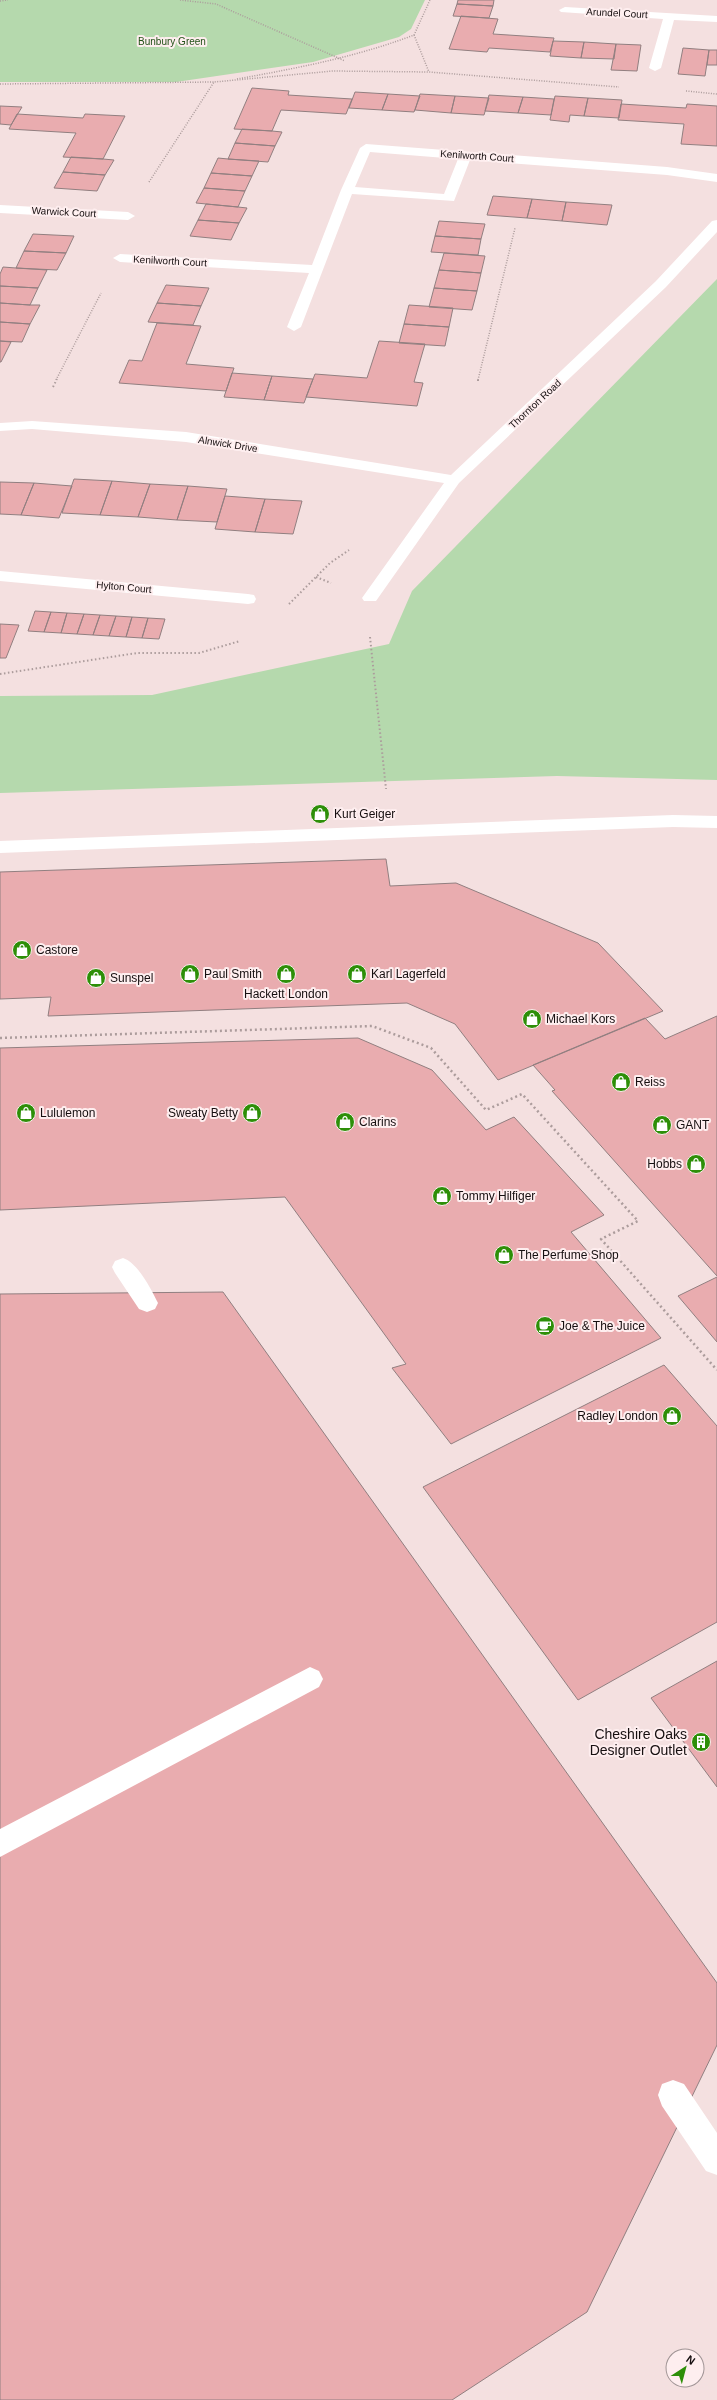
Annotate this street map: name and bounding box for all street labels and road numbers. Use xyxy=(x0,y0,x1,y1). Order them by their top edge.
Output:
street label: Arundel Court xyxy=(586,6,648,20)
street label: Kenilworth Court xyxy=(440,148,514,164)
street label: Warwick Court xyxy=(31,205,97,219)
street label: Kenilworth Court xyxy=(133,254,207,268)
street label: Thornton Road xyxy=(507,377,563,431)
street label: Alnwick Drive xyxy=(198,434,259,454)
street label: Hylton Court xyxy=(96,579,152,595)

